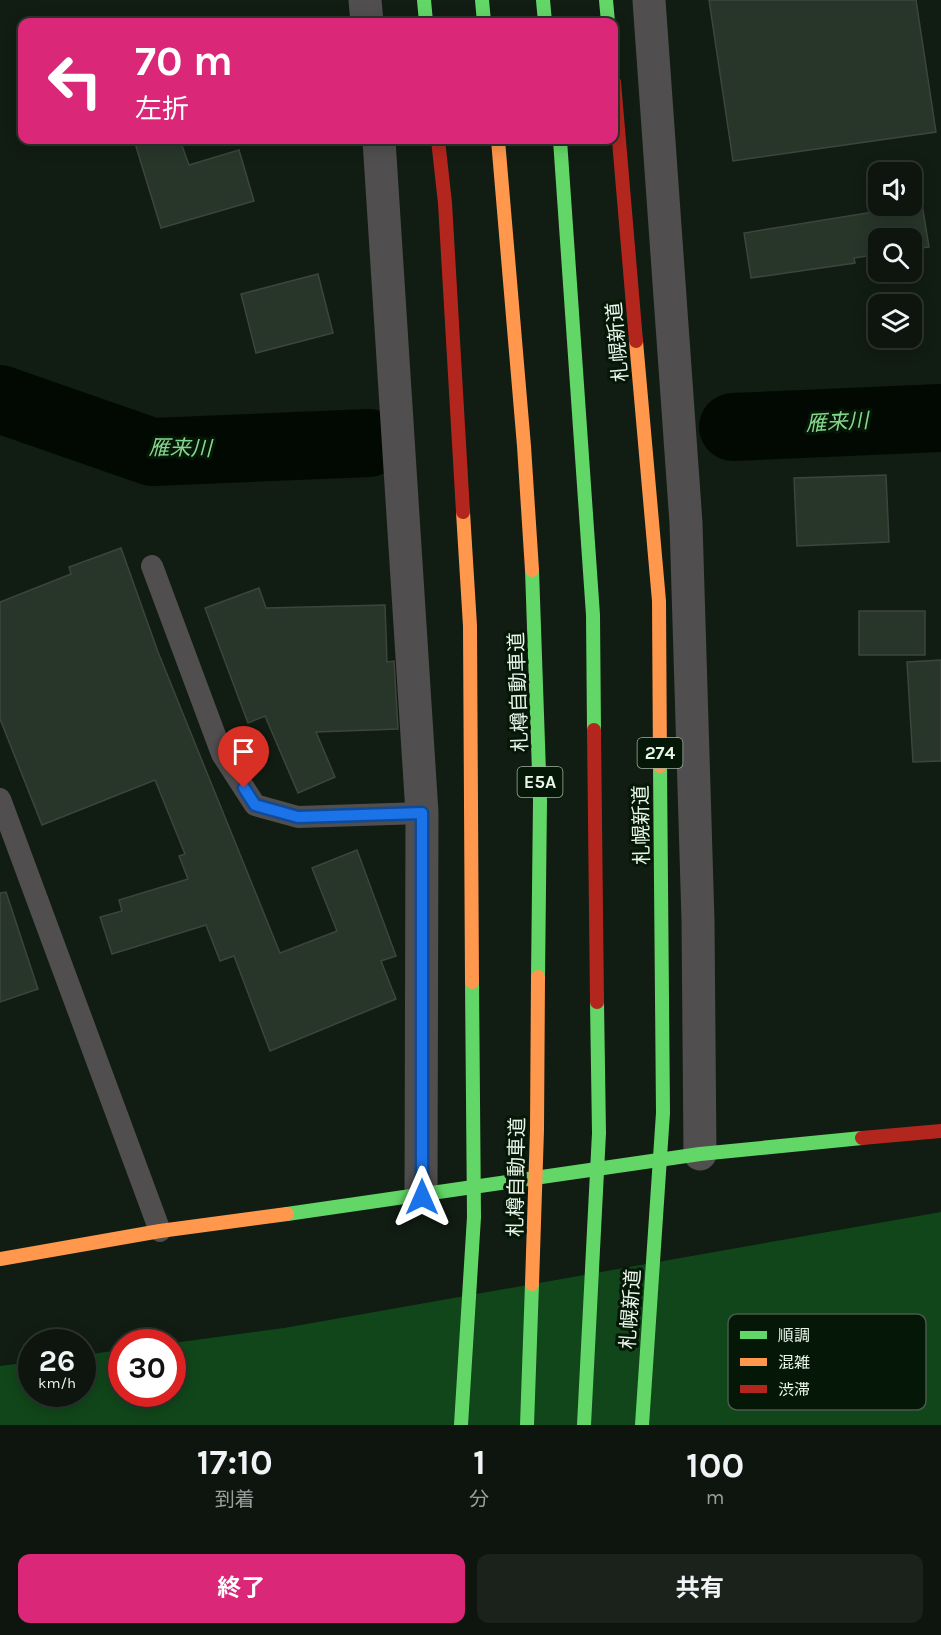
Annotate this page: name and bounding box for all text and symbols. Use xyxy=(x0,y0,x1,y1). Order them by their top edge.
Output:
text: 70 m xyxy=(135,36,233,86)
icon: left xyxy=(36,42,114,120)
text: 左折 xyxy=(135,93,189,125)
map controls xyxy=(868,162,922,348)
button: sound xyxy=(868,162,922,216)
button: search xyxy=(868,228,922,282)
button: layers xyxy=(868,294,922,348)
street label: 札幌新道 xyxy=(603,301,632,383)
water label: 雁来川 xyxy=(805,408,871,436)
water label: 雁来川 xyxy=(148,435,214,461)
street label: 札樽自動車道 xyxy=(505,632,532,752)
pin xyxy=(218,726,269,788)
icon: arrive xyxy=(227,735,260,768)
road number: 274 xyxy=(638,738,682,768)
road number: E5A xyxy=(518,767,562,797)
street label: 札幌新道 xyxy=(629,785,654,865)
street label: 札樽自動車道 xyxy=(504,1117,529,1237)
position arrow xyxy=(390,1165,454,1229)
street label: 札幌新道 xyxy=(616,1268,645,1350)
legend xyxy=(728,1314,926,1410)
text: 順調 xyxy=(778,1326,810,1345)
speed limit sign: 30 xyxy=(108,1329,186,1407)
text: 26 xyxy=(39,1343,75,1379)
text: 混雑 xyxy=(778,1353,810,1372)
text: km/h xyxy=(38,1374,76,1392)
text: 渋滞 xyxy=(778,1380,810,1399)
text: 17:10 xyxy=(197,1441,273,1483)
text: 1 xyxy=(473,1441,486,1483)
text: 100 xyxy=(686,1444,744,1486)
text: m xyxy=(706,1486,725,1509)
text: 到着 xyxy=(215,1488,255,1511)
text: 分 xyxy=(469,1488,489,1511)
button: 終了 xyxy=(18,1554,465,1623)
button: 共有 xyxy=(477,1554,923,1623)

